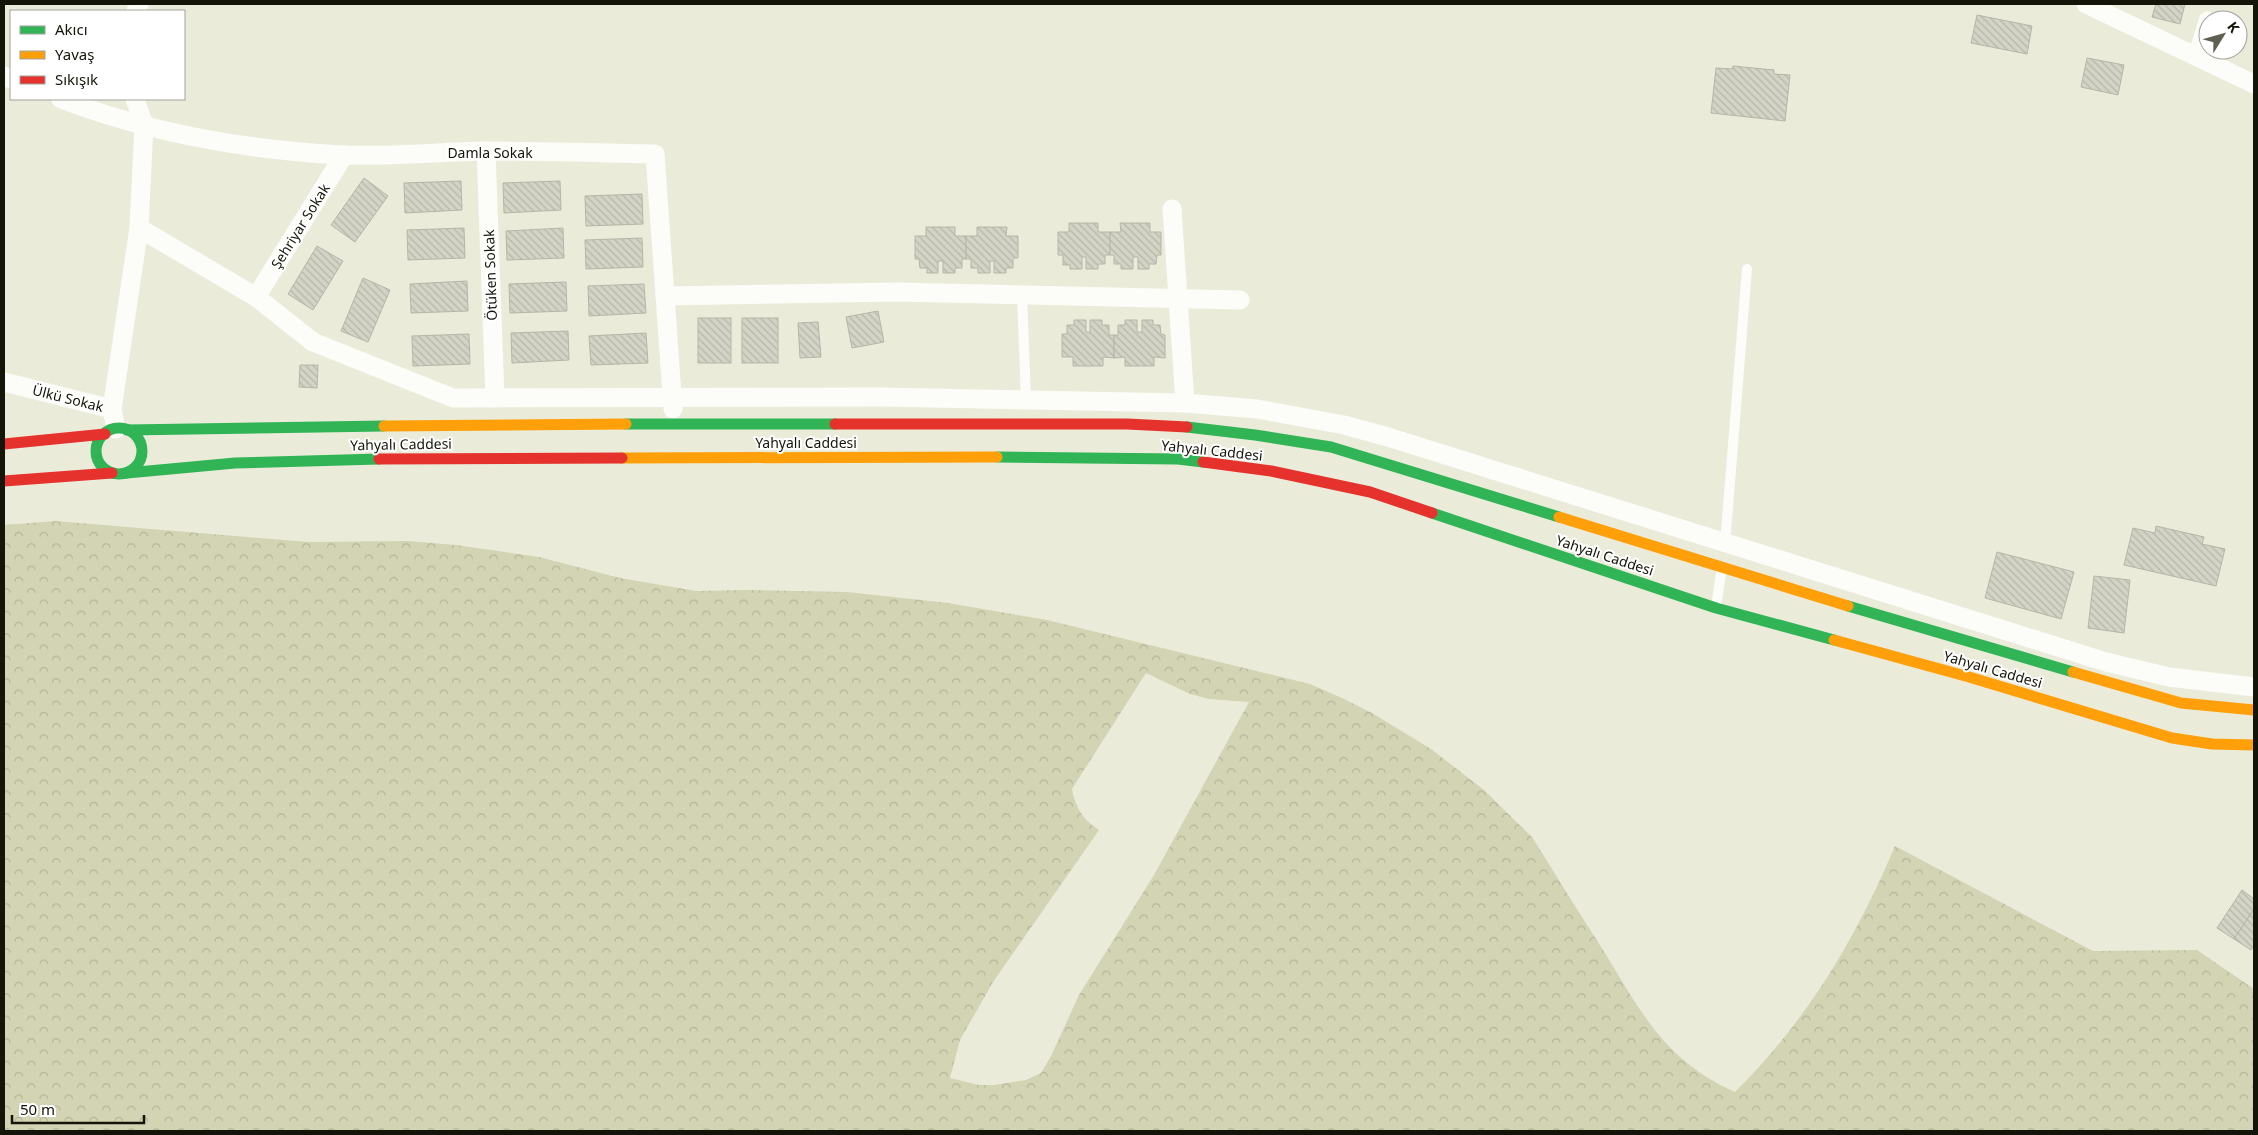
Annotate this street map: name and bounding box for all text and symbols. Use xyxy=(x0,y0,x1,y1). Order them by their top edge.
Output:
legend xyxy=(10,10,185,100)
north arrow xyxy=(2198,10,2248,60)
text: K xyxy=(2223,17,2245,37)
text: Akıcı xyxy=(55,19,88,39)
text: Yavaş xyxy=(55,44,94,64)
text: Sıkışık xyxy=(55,69,98,89)
street label: Damla Sokak xyxy=(447,143,533,162)
street label: Şehriyar Sokak xyxy=(266,179,334,272)
street label: Ötüken Sokak xyxy=(479,229,501,321)
street label: Ülkü Sokak xyxy=(30,380,106,416)
street label: Yahyalı Caddesi xyxy=(755,433,857,452)
street label: Yahyalı Caddesi xyxy=(350,434,452,454)
street label: Yahyalı Caddesi xyxy=(1160,435,1264,465)
street label: Yahyalı Caddesi xyxy=(1554,530,1656,580)
street label: Yahyalı Caddesi xyxy=(1941,646,2045,692)
scale bar xyxy=(12,1092,145,1124)
text: 50 m xyxy=(20,1099,55,1119)

